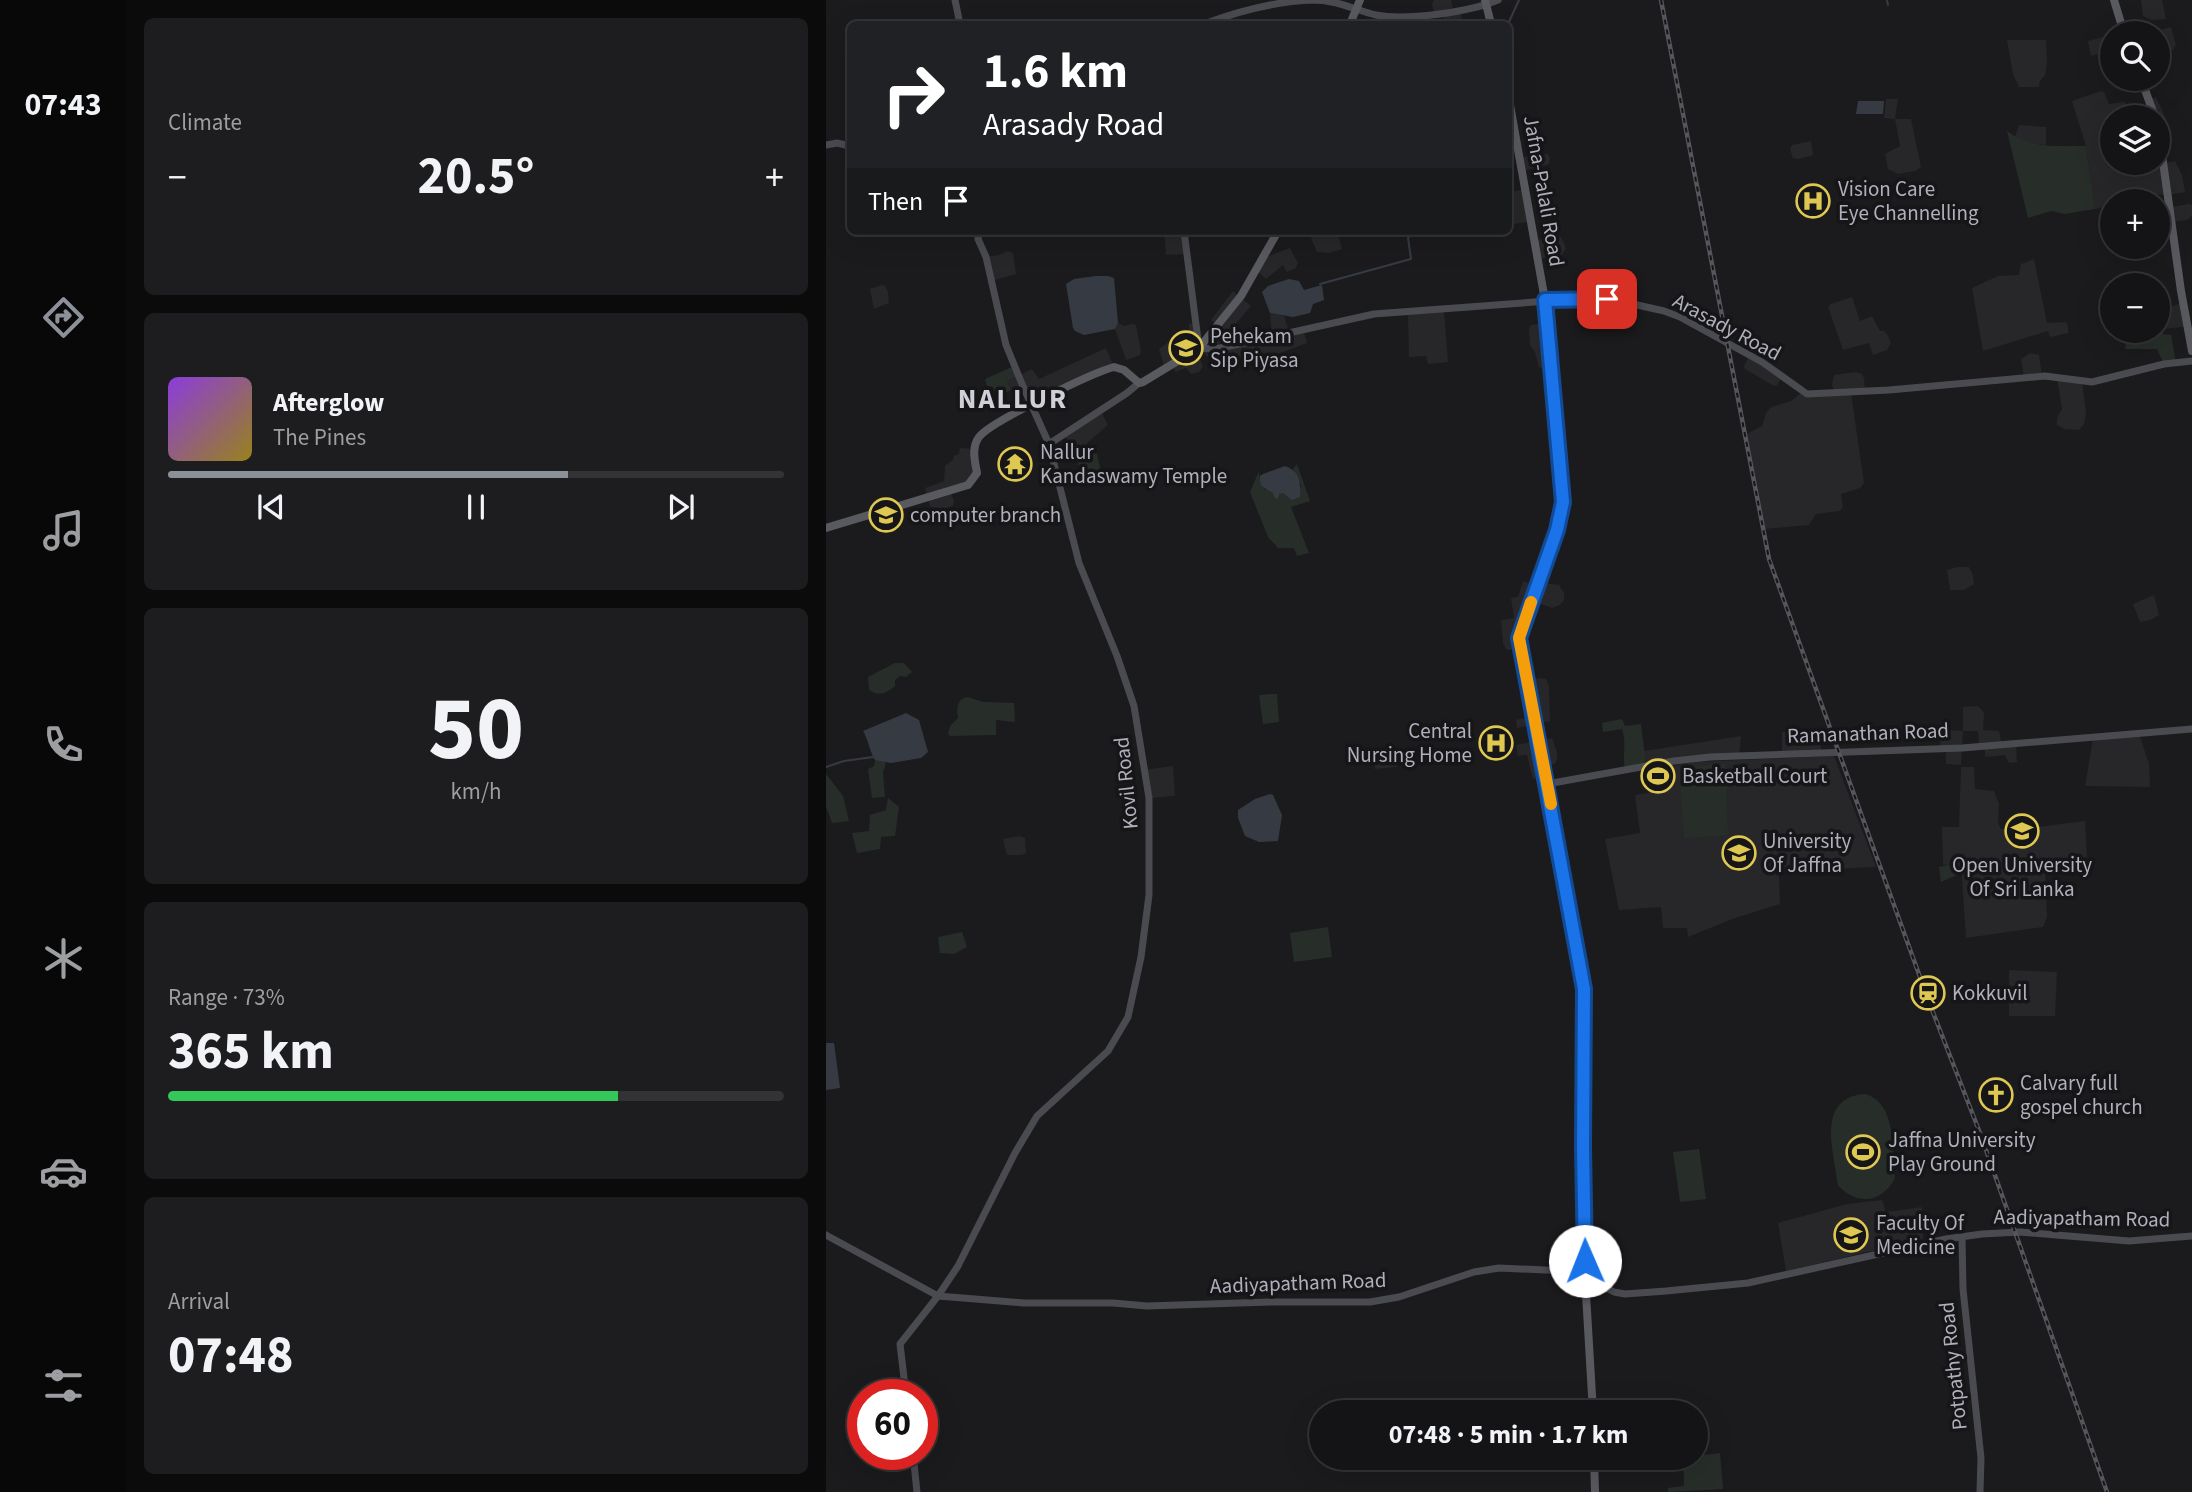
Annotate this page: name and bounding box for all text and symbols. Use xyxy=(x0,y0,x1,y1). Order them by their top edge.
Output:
map controls xyxy=(2100,21,2170,343)
button: search xyxy=(2100,21,2170,91)
text: 1.6 km xyxy=(983,37,1128,107)
icon: right xyxy=(868,49,959,140)
text: 07:43 xyxy=(24,82,102,128)
text: Arasady Road xyxy=(983,102,1164,148)
button: layers xyxy=(2100,105,2170,175)
text: Climate xyxy=(168,106,242,139)
street label: Jafna-Palali Road xyxy=(1516,113,1572,269)
text: 20.5° xyxy=(418,140,534,214)
text: − xyxy=(168,151,187,205)
text: + xyxy=(765,151,784,205)
place label: Vision Care Eye Channelling xyxy=(1838,174,1979,228)
icon: arrive xyxy=(937,182,975,220)
hospital icon: Vision Care Eye Channelling xyxy=(1794,182,1832,220)
text: Then xyxy=(868,183,923,220)
button: + xyxy=(2100,189,2170,259)
pin xyxy=(1577,269,1637,329)
button: − xyxy=(2100,273,2170,343)
icon: arrive xyxy=(1588,280,1626,318)
street label: Arasady Road xyxy=(1667,286,1787,368)
icon: directions xyxy=(39,293,88,342)
place label: Pehekam Sip Piyasa xyxy=(1210,321,1299,375)
school or university icon: Pehekam Sip Piyasa xyxy=(1167,329,1205,367)
district label: NALLUR xyxy=(958,379,1068,419)
text: Afterglow xyxy=(273,384,384,421)
text: The Pines xyxy=(273,421,366,454)
place label: Nallur Kandaswamy Temple xyxy=(1040,437,1227,491)
temple icon: Nallur Kandaswamy Temple xyxy=(996,445,1034,483)
icon: previous xyxy=(252,488,290,526)
icon: pause xyxy=(457,488,495,526)
icon: next xyxy=(662,488,700,526)
school or university icon: computer branch xyxy=(867,496,905,534)
place label: computer branch xyxy=(910,500,1061,530)
icon: music xyxy=(39,506,88,555)
text: 50 xyxy=(428,665,524,794)
street label: Ramanathan Road xyxy=(1786,715,1950,751)
place label: Central Nursing Home xyxy=(1347,716,1472,770)
icon: phone xyxy=(39,720,88,769)
hospital icon: Central Nursing Home xyxy=(1477,724,1515,762)
street label: Kovil Road xyxy=(1106,735,1146,831)
sports icon: Basketball Court xyxy=(1639,757,1677,795)
place label: Basketball Court xyxy=(1682,761,1827,791)
text: km/h xyxy=(450,775,502,808)
school or university icon: Open University Of Sri Lanka xyxy=(2003,812,2041,850)
place label: University Of Jaffna xyxy=(1763,826,1852,880)
school or university icon: University Of Jaffna xyxy=(1720,834,1758,872)
place label: Open University Of Sri Lanka xyxy=(1952,850,2092,904)
icon: climate xyxy=(39,934,88,983)
station icon: Kokkuvil xyxy=(1909,974,1947,1012)
place label: Kokkuvil xyxy=(1952,978,2028,1008)
text: Range · 73% xyxy=(168,981,285,1014)
text: 365 km xyxy=(168,1015,334,1089)
place label: Calvary full gospel church xyxy=(2020,1068,2143,1122)
church icon: Calvary full gospel church xyxy=(1977,1076,2015,1114)
place label: Jaffna University Play Ground xyxy=(1888,1125,2036,1179)
sports icon: Jaffna University Play Ground xyxy=(1844,1133,1882,1171)
icon: car xyxy=(39,1147,88,1196)
street label: Aadiyapatham Road xyxy=(1993,1201,2171,1235)
place label: Faculty Of Medicine xyxy=(1876,1208,1965,1262)
school or university icon: Faculty Of Medicine xyxy=(1832,1216,1870,1254)
position arrow xyxy=(1548,1224,1622,1298)
street label: Aadiyapatham Road xyxy=(1209,1265,1387,1301)
text: Arrival xyxy=(168,1285,230,1318)
street label: Potpathy Road xyxy=(1931,1300,1975,1432)
text: 07:48 xyxy=(168,1319,293,1393)
icon: filters xyxy=(39,1361,88,1410)
speed limit sign: 60 xyxy=(847,1379,938,1470)
text: 07:48 · 5 min · 1.7 km xyxy=(1389,1416,1628,1453)

